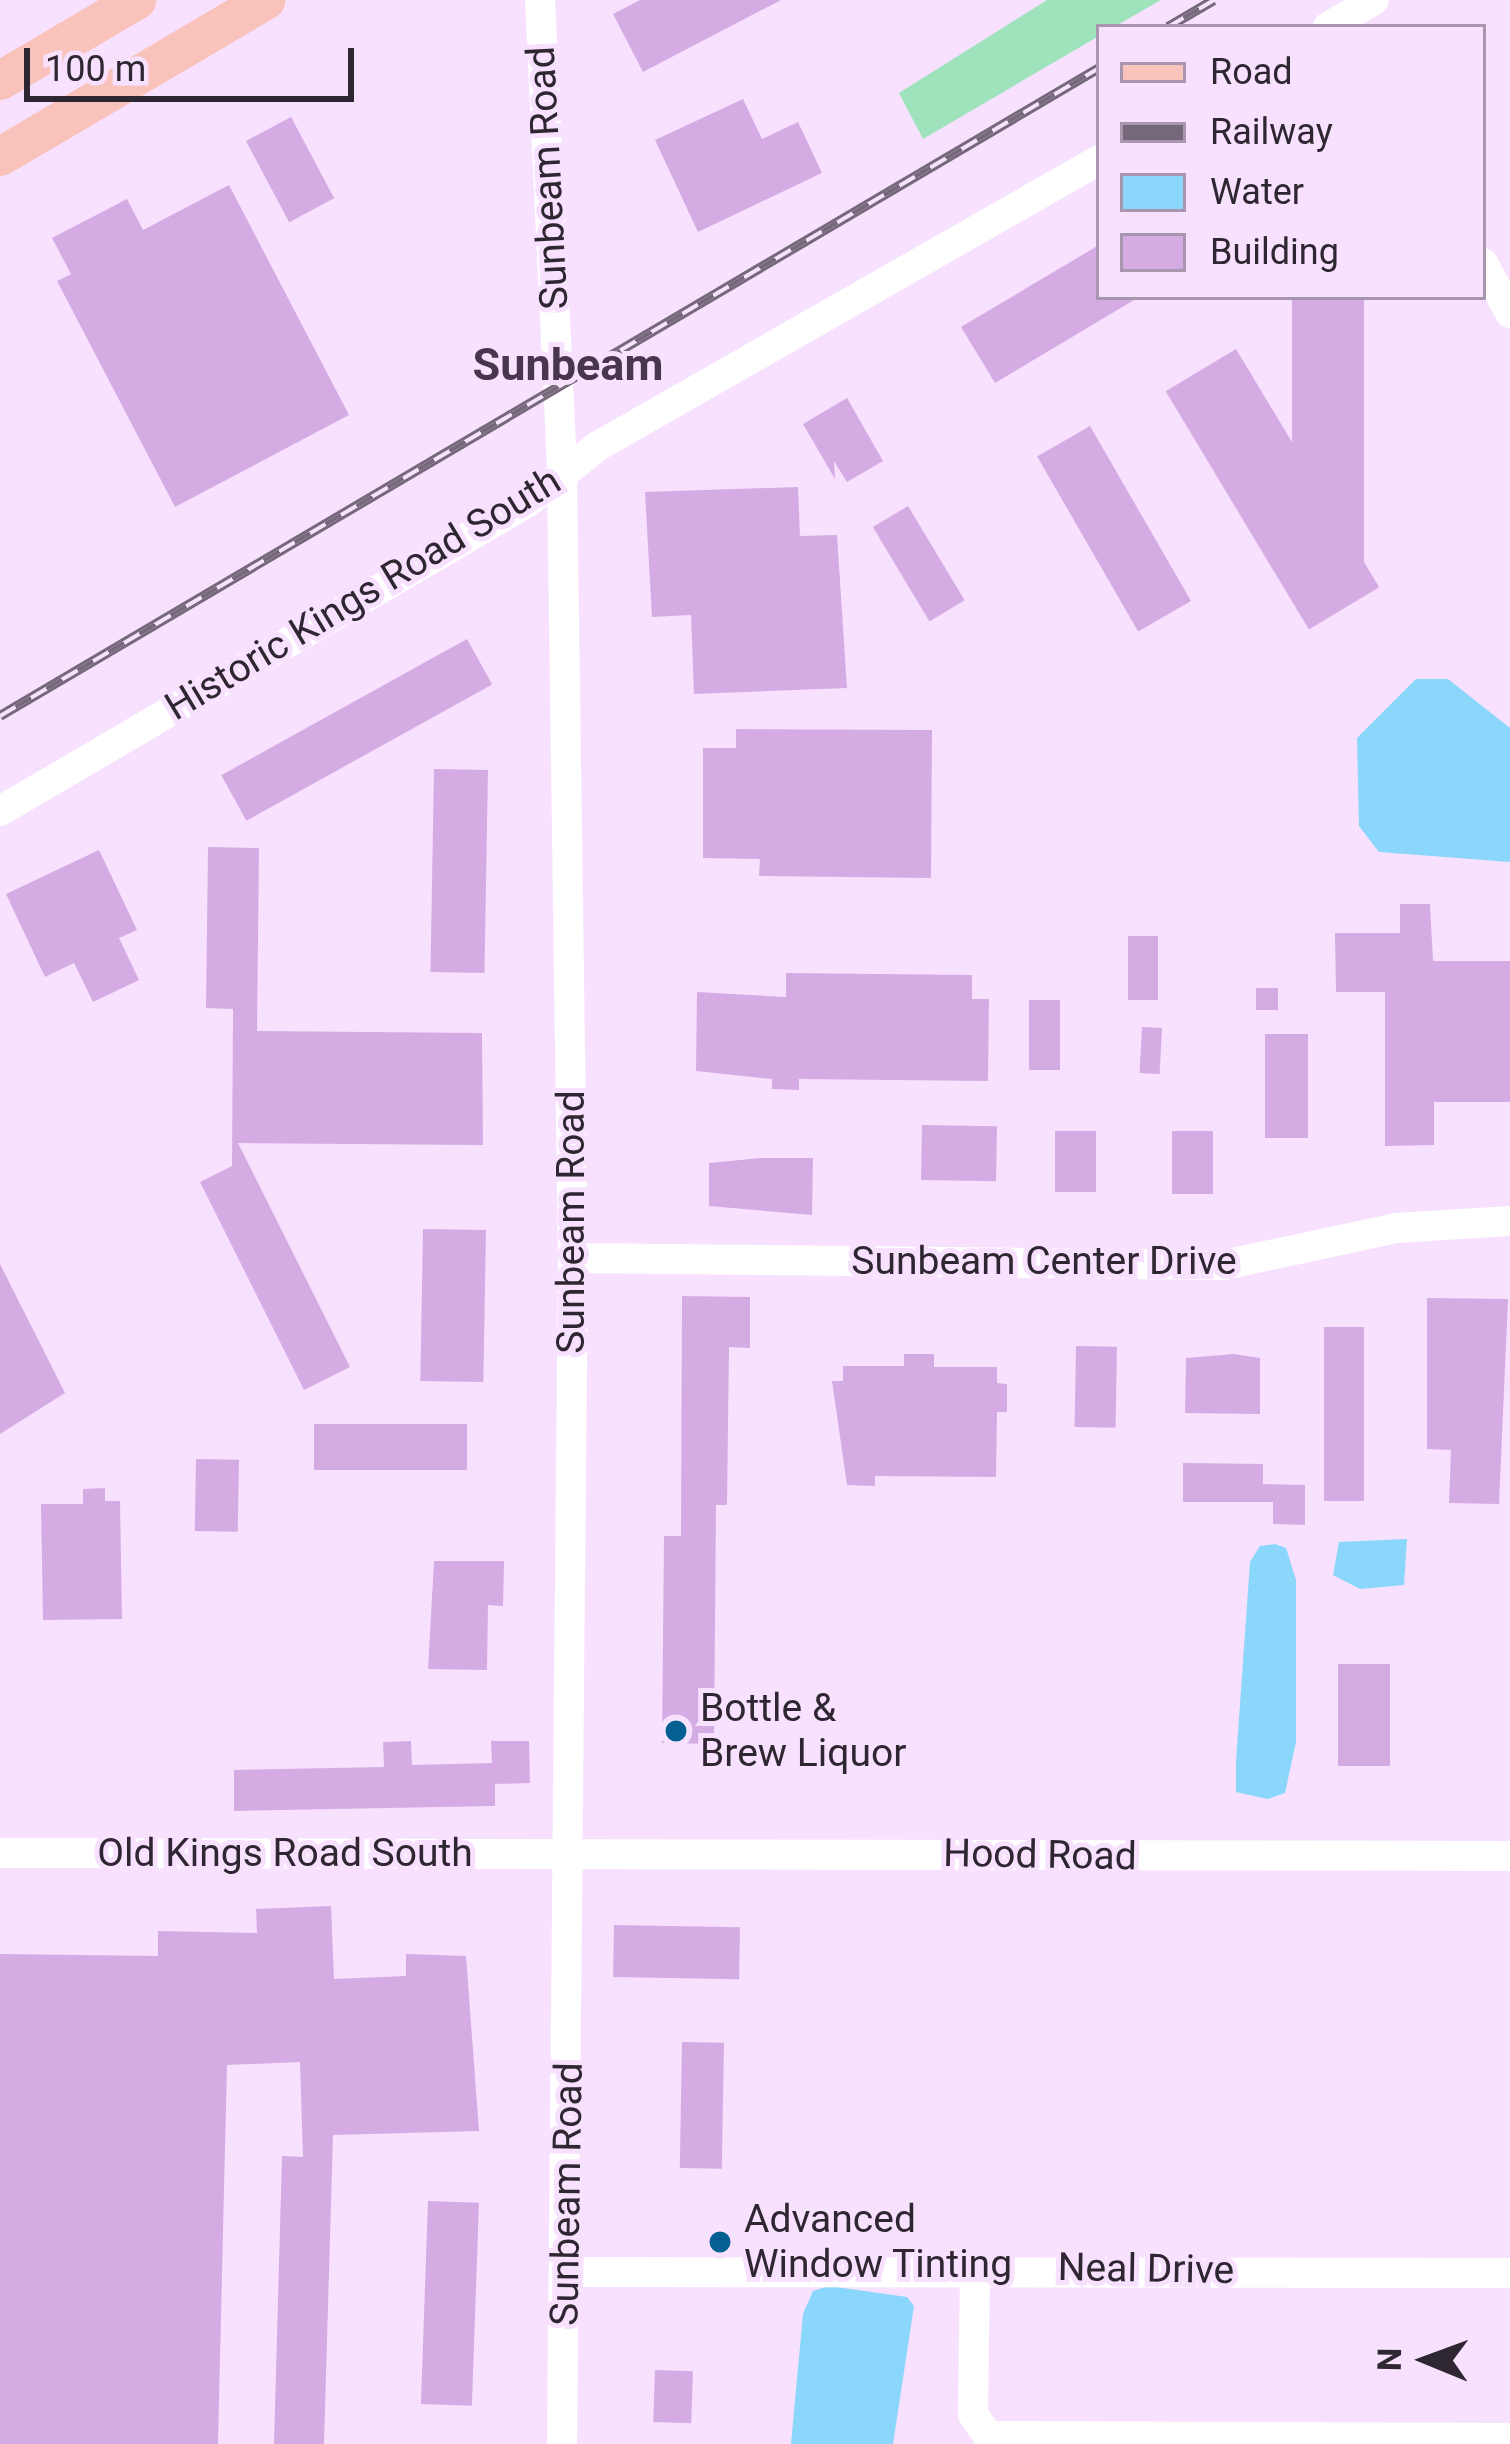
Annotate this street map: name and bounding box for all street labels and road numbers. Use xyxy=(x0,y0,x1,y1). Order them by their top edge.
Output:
street label: Sunbeam Road xyxy=(518,45,578,311)
street label: Historic Kings Road South xyxy=(157,457,569,731)
street label: Sunbeam Road xyxy=(548,1090,594,1354)
street label: Sunbeam Center Drive xyxy=(851,1238,1237,1284)
street label: Old Kings Road South xyxy=(97,1830,473,1876)
street label: Hood Road xyxy=(943,1830,1137,1880)
street label: Sunbeam Road xyxy=(541,2062,593,2326)
street label: Neal Drive xyxy=(1057,2244,1235,2294)

